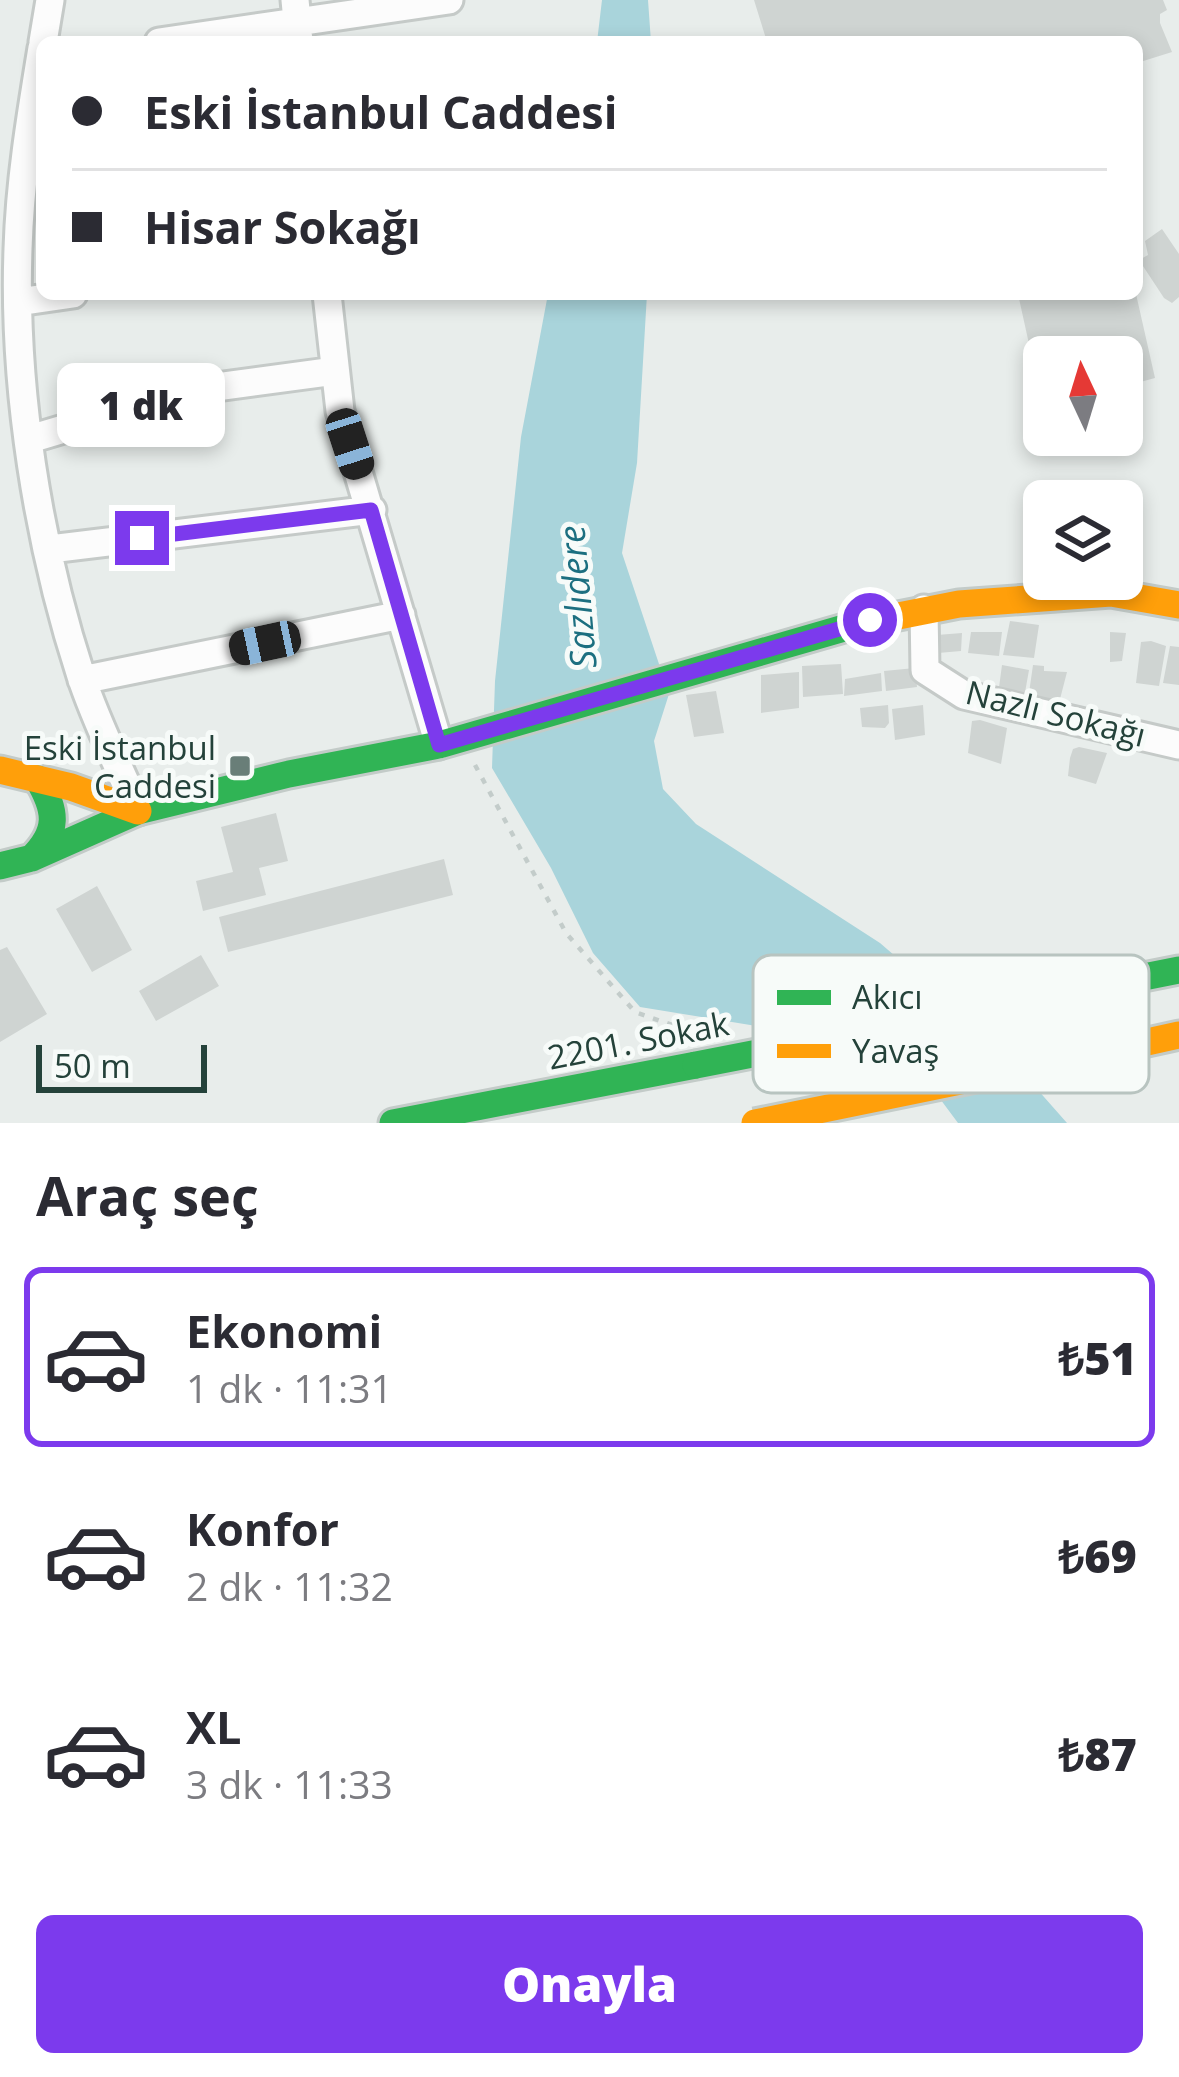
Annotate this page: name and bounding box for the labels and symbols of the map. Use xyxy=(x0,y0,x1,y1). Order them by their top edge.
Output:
north arrow xyxy=(1023,336,1143,456)
callout: 1 dk xyxy=(58,364,226,448)
car xyxy=(322,404,378,484)
route end xyxy=(115,511,169,565)
water label: Sazlıdere xyxy=(546,523,608,671)
route start xyxy=(843,593,897,647)
car xyxy=(226,618,304,668)
street label: Nazlı Sokağı xyxy=(961,669,1151,757)
place label: Eski İstanbul Caddesi xyxy=(24,725,216,808)
marker: Eski İstanbul Caddesi xyxy=(227,753,253,779)
legend xyxy=(753,955,1149,1093)
text: Akıcı xyxy=(852,974,923,1019)
street label: 2201. Sokak xyxy=(544,1000,733,1080)
text: Yavaş xyxy=(852,1028,939,1073)
scale bar xyxy=(36,1039,207,1092)

